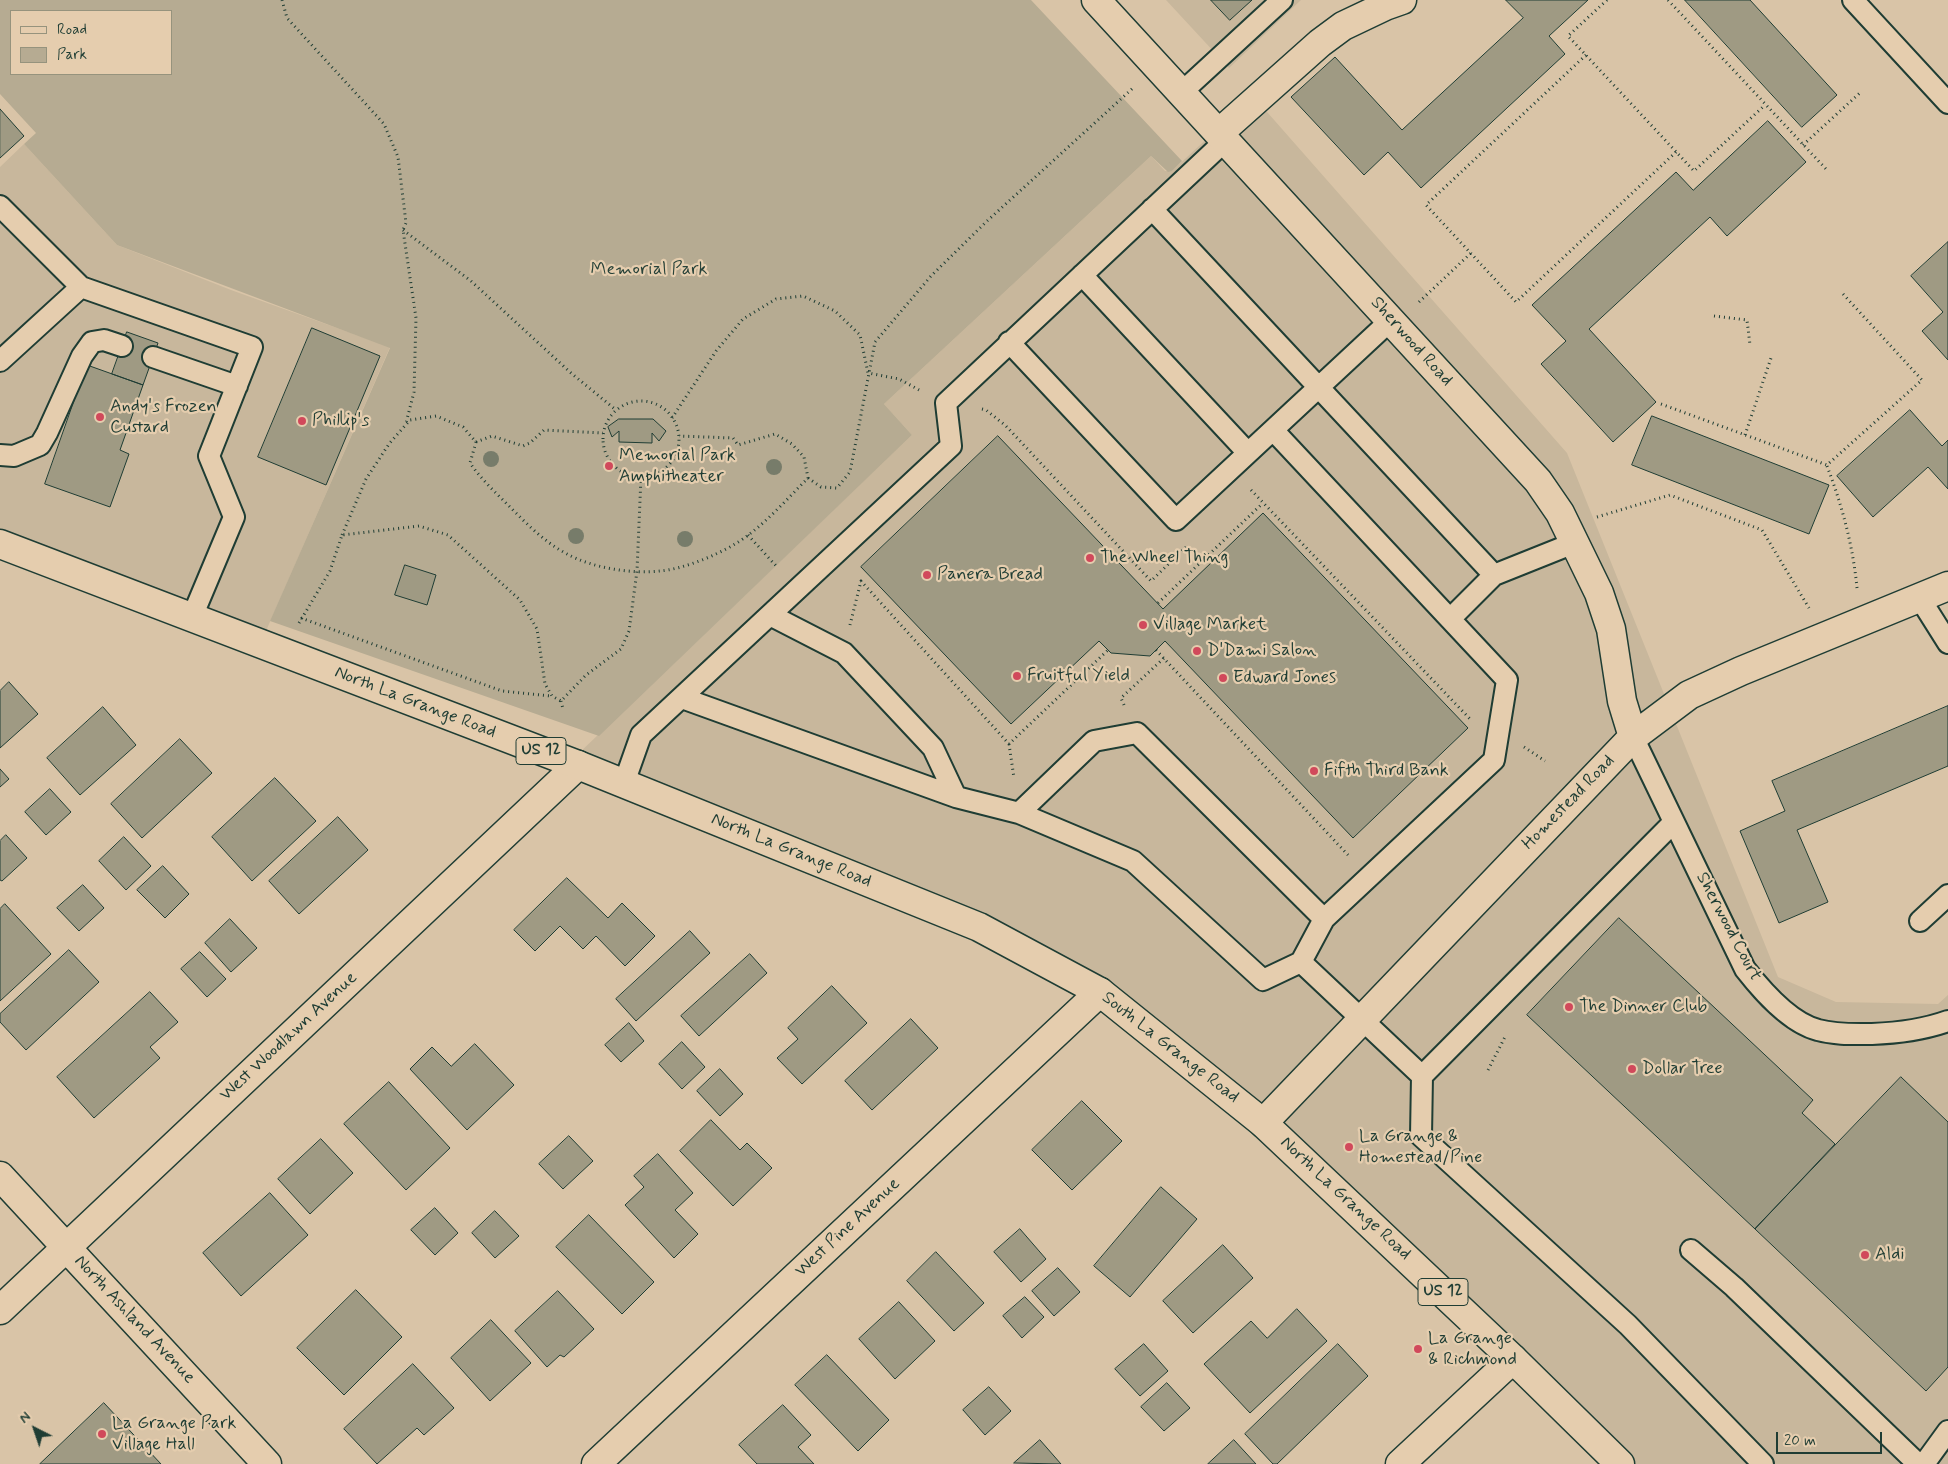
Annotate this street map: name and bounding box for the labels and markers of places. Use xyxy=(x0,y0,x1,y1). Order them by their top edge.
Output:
place label: Andy's Frozen Custard xyxy=(110,396,217,438)
place label: Phillip's xyxy=(312,410,369,432)
marker: Andy's Frozen Custard xyxy=(94,411,106,423)
marker: Phillip's xyxy=(296,415,308,427)
place label: Memorial Park Amphitheater xyxy=(619,445,736,488)
marker: Memorial Park Amphitheater xyxy=(603,460,615,472)
place label: The Wheel Thing xyxy=(1100,547,1228,569)
marker: The Wheel Thing xyxy=(1084,552,1096,564)
place label: Panera Bread xyxy=(937,564,1043,586)
marker: Panera Bread xyxy=(921,569,933,581)
place label: Village Market xyxy=(1153,614,1267,636)
marker: Village Market xyxy=(1137,619,1149,631)
place label: D'Dami Salon xyxy=(1207,640,1316,662)
marker: D'Dami Salon xyxy=(1191,645,1203,657)
place label: Fruitful Yield xyxy=(1027,665,1130,687)
place label: Edward Jones xyxy=(1233,667,1336,689)
marker: Fruitful Yield xyxy=(1011,670,1023,682)
marker: Edward Jones xyxy=(1217,672,1229,684)
place label: Fifth Third Bank xyxy=(1324,760,1449,782)
marker: Fifth Third Bank xyxy=(1308,765,1320,777)
place label: The Dinner Club xyxy=(1579,996,1707,1018)
marker: The Dinner Club xyxy=(1563,1001,1575,1013)
place label: Dollar Tree xyxy=(1642,1058,1723,1080)
marker: Dollar Tree xyxy=(1626,1063,1638,1075)
place label: La Grange & Homestead/Pine xyxy=(1359,1126,1482,1168)
marker: La Grange & Homestead/Pine xyxy=(1343,1141,1355,1153)
place label: Aldi xyxy=(1875,1244,1904,1266)
marker: Aldi xyxy=(1859,1249,1871,1261)
place label: La Grange & Richmond xyxy=(1428,1328,1517,1370)
marker: La Grange & Richmond xyxy=(1412,1343,1424,1355)
place label: La Grange Park Village Hall xyxy=(112,1413,236,1456)
marker: La Grange Park Village Hall xyxy=(96,1428,108,1440)

